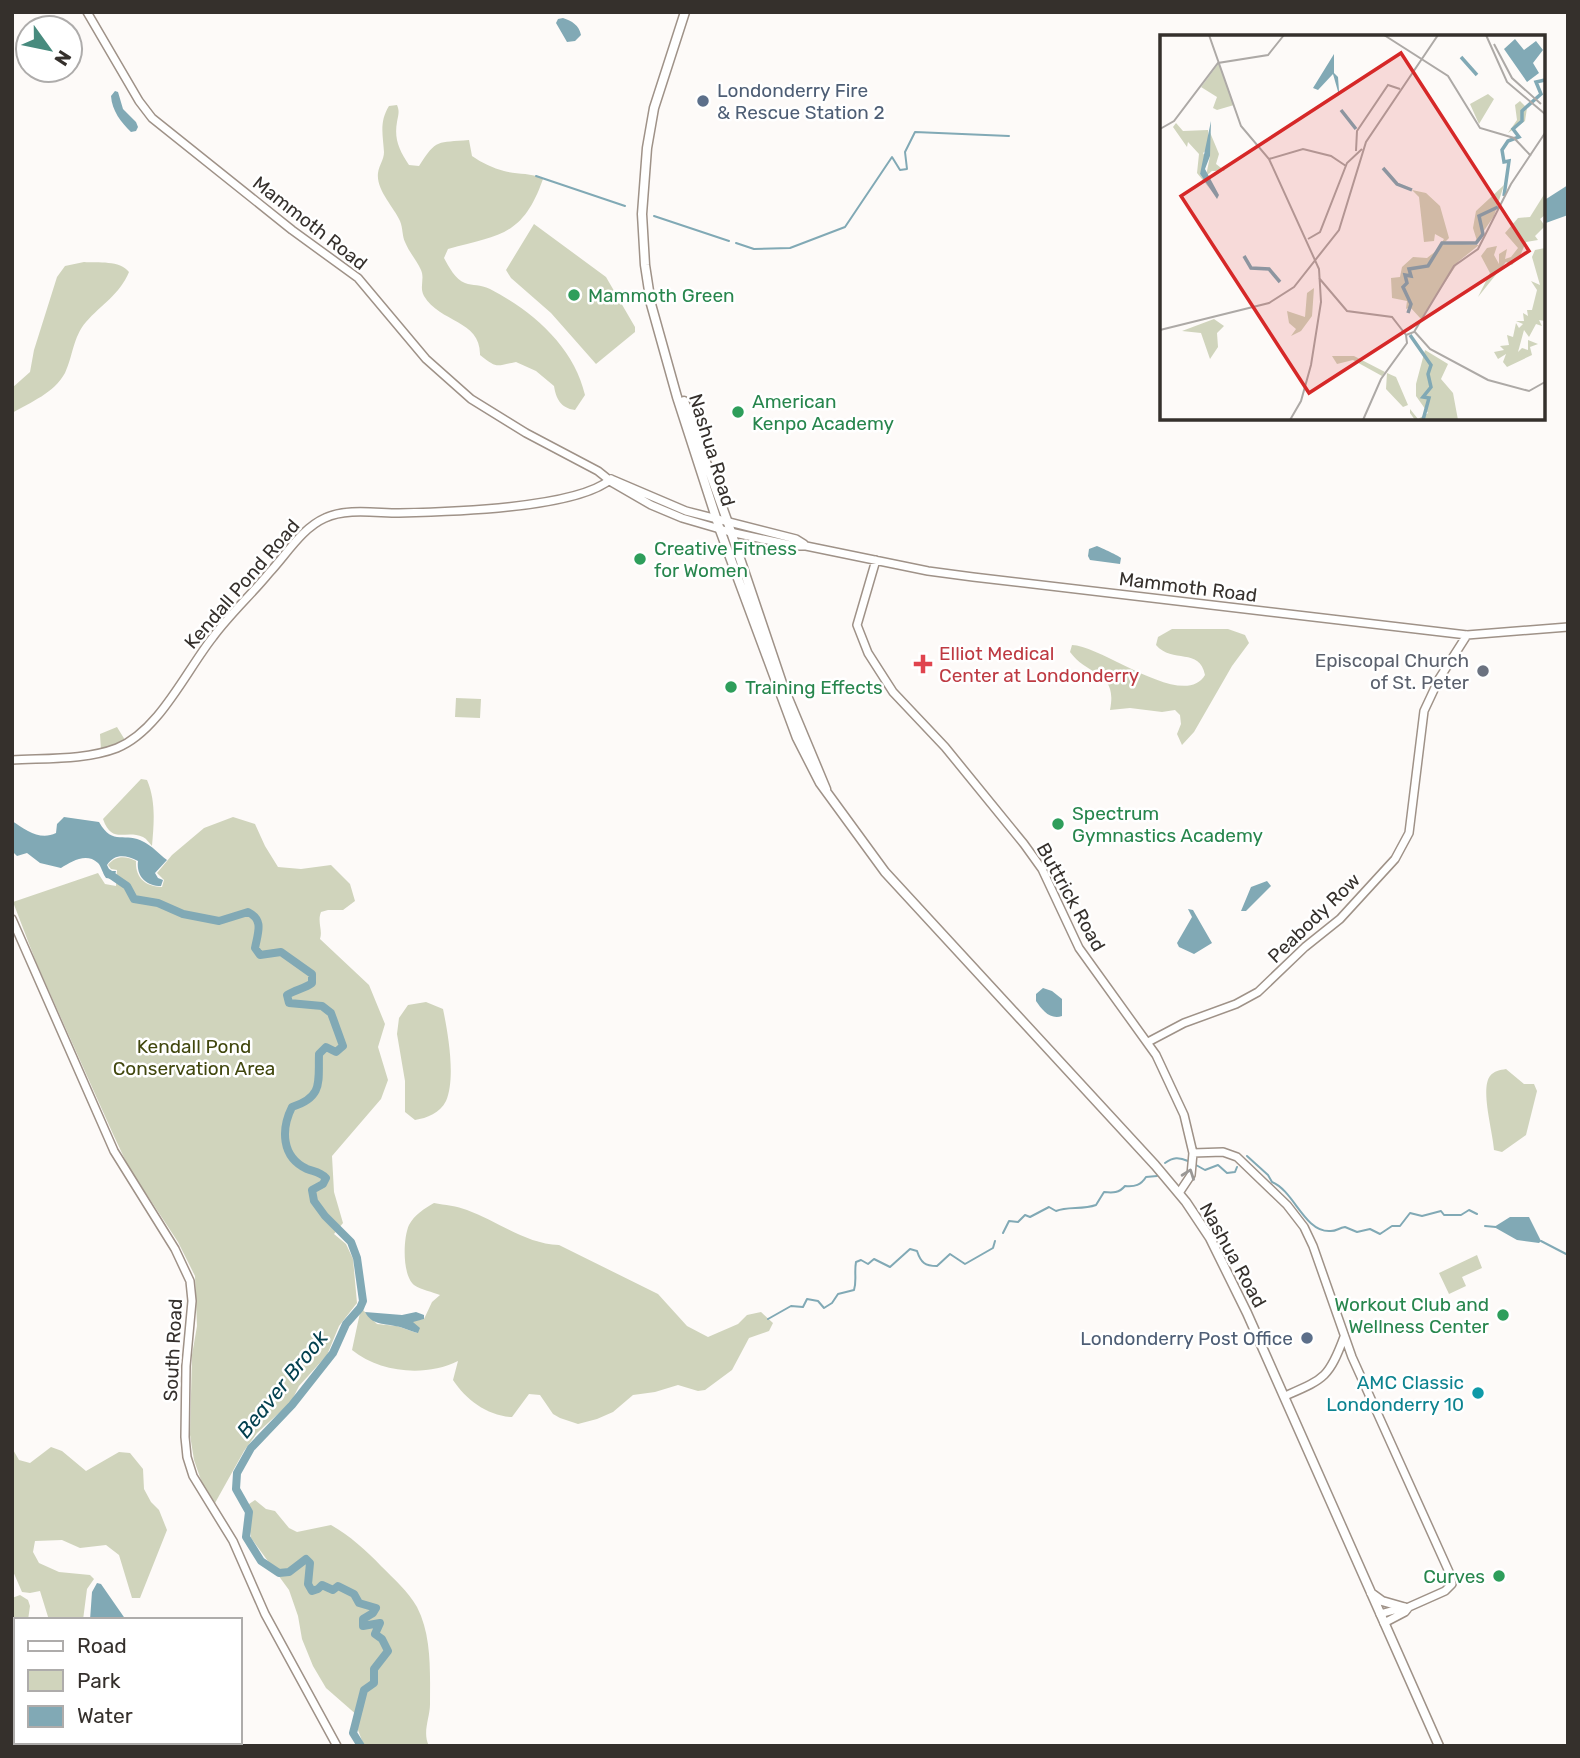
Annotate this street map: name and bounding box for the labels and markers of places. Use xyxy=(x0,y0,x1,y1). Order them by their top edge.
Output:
place label: Londonderry Fire & Rescue Station 2 xyxy=(717,79,885,124)
marker: Londonderry Fire & Rescue Station 2 xyxy=(695,93,711,109)
place label: Mammoth Green xyxy=(588,284,735,307)
marker: Mammoth Green xyxy=(566,287,582,303)
place label: American Kenpo Academy xyxy=(752,390,894,435)
marker: American Kenpo Academy xyxy=(730,404,746,420)
place label: Creative Fitness for Women xyxy=(654,537,797,582)
marker: Creative Fitness for Women xyxy=(632,551,648,567)
place label: Elliot Medical Center at Londonderry xyxy=(939,642,1139,687)
place label: Episcopal Church of St. Peter xyxy=(1315,649,1470,694)
marker: Elliot Medical Center at Londonderry xyxy=(913,654,933,674)
marker: Episcopal Church of St. Peter xyxy=(1475,663,1491,679)
place label: Training Effects xyxy=(745,676,883,699)
marker: Training Effects xyxy=(723,679,739,695)
place label: Spectrum Gymnastics Academy xyxy=(1072,802,1263,847)
marker: Spectrum Gymnastics Academy xyxy=(1050,816,1066,832)
place label: Workout Club and Wellness Center xyxy=(1334,1293,1490,1338)
marker: Workout Club and Wellness Center xyxy=(1495,1307,1511,1323)
place label: Londonderry Post Office xyxy=(1080,1327,1293,1350)
marker: Londonderry Post Office xyxy=(1299,1330,1315,1346)
place label: AMC Classic Londonderry 10 xyxy=(1326,1371,1464,1416)
marker: AMC Classic Londonderry 10 xyxy=(1470,1385,1486,1401)
place label: Curves xyxy=(1423,1565,1485,1588)
marker: Curves xyxy=(1491,1568,1507,1584)

